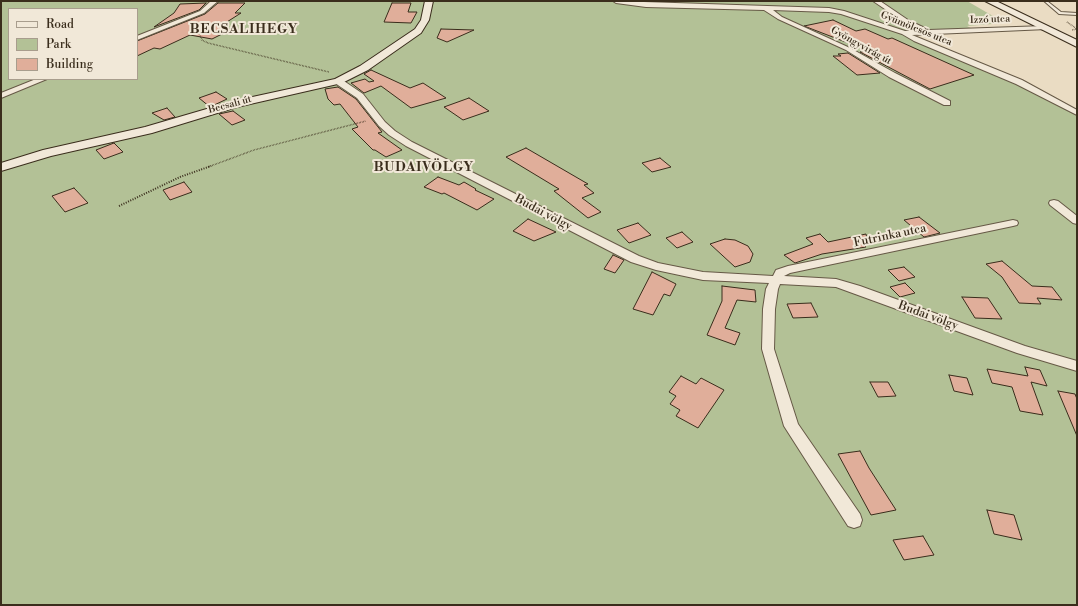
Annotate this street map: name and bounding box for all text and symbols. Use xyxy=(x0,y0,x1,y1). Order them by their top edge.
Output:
legend xyxy=(8,8,138,80)
street label: Gyümölcsös utca xyxy=(879,9,953,49)
street label: Izzó utca xyxy=(970,13,1010,27)
text: Road xyxy=(46,17,74,32)
district label: BECSALIHEGY xyxy=(190,22,298,38)
street label: Gyöngyvirág út xyxy=(828,24,894,68)
text: Park xyxy=(46,37,71,52)
text: Building xyxy=(46,57,93,72)
street label: Becsali út xyxy=(207,93,253,117)
district label: BUDAIVÖLGY xyxy=(374,160,474,176)
street label: Budai völgy xyxy=(512,192,574,234)
street label: Futrinka utca xyxy=(852,221,928,251)
street label: Budai völgy xyxy=(896,299,960,333)

